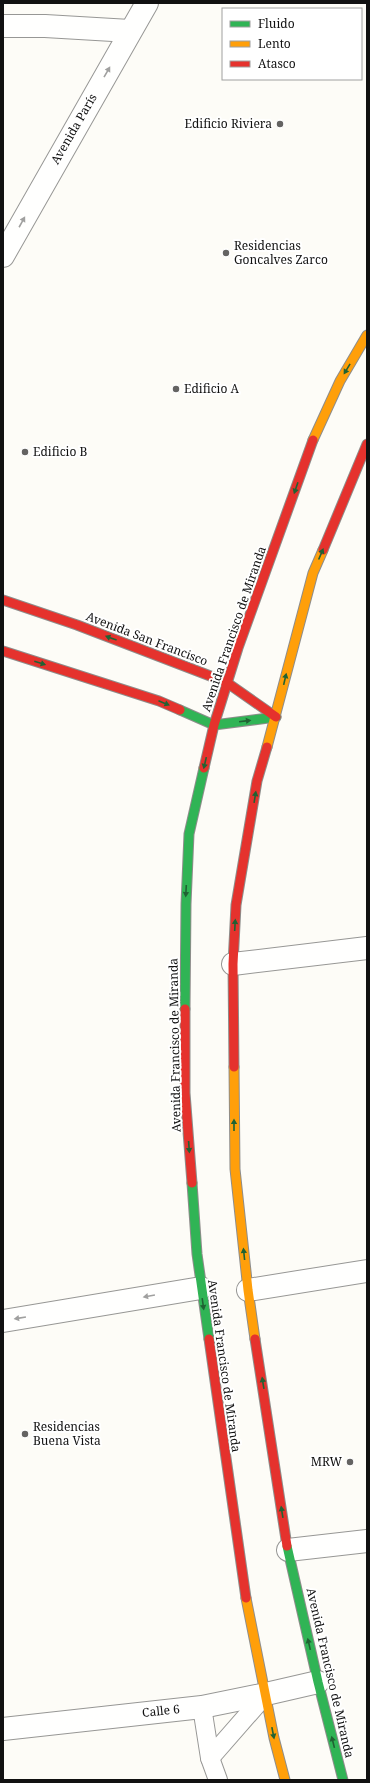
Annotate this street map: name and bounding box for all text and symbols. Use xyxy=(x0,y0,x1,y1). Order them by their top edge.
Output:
legend xyxy=(222,8,362,80)
text: Fluido xyxy=(258,15,295,32)
text: Lento xyxy=(258,35,291,52)
text: Atasco xyxy=(258,55,296,72)
one-way arrow xyxy=(103,67,110,78)
street label: Avenida París xyxy=(46,90,101,167)
place label: Edificio Riviera xyxy=(184,115,272,132)
marker: Edificio Riviera xyxy=(275,119,285,129)
one-way arrow xyxy=(18,216,25,228)
place label: Residencias Goncalves Zarco xyxy=(234,237,328,268)
marker: Residencias Goncalves Zarco xyxy=(221,248,231,258)
one-way arrow xyxy=(343,364,351,374)
place label: Edificio A xyxy=(184,380,239,397)
marker: Edificio A xyxy=(171,384,181,394)
place label: Edificio B xyxy=(33,443,87,460)
marker: Edificio B xyxy=(20,447,30,457)
one-way arrow xyxy=(293,482,299,494)
street label: Avenida Francisco de Miranda xyxy=(197,544,270,714)
one-way arrow xyxy=(318,548,324,560)
street label: Avenida San Francisco xyxy=(84,607,211,670)
one-way arrow xyxy=(105,634,117,640)
one-way arrow xyxy=(34,660,46,666)
one-way arrow xyxy=(283,673,289,685)
one-way arrow xyxy=(158,700,169,706)
one-way arrow xyxy=(239,718,251,724)
one-way arrow xyxy=(201,757,207,769)
one-way arrow xyxy=(252,791,258,803)
one-way arrow xyxy=(183,885,190,897)
one-way arrow xyxy=(232,918,238,931)
street label: Avenida Francisco de Miranda xyxy=(164,958,185,1132)
one-way arrow xyxy=(231,1118,237,1131)
one-way arrow xyxy=(185,1141,192,1153)
one-way arrow xyxy=(241,1248,247,1260)
street label: Avenida Francisco de Miranda xyxy=(204,1279,245,1454)
one-way arrow xyxy=(142,1293,155,1299)
one-way arrow xyxy=(200,1298,206,1310)
one-way arrow xyxy=(14,1315,26,1321)
one-way arrow xyxy=(259,1377,265,1389)
place label: Residencias Buena Vista xyxy=(33,1418,101,1449)
marker: Residencias Buena Vista xyxy=(20,1429,30,1439)
place label: MRW xyxy=(311,1453,342,1470)
marker: MRW xyxy=(345,1457,355,1467)
one-way arrow xyxy=(279,1505,285,1518)
street label: Avenida Francisco de Miranda xyxy=(303,1586,358,1760)
one-way arrow xyxy=(306,1637,312,1650)
street label: Calle 6 xyxy=(141,1700,181,1721)
one-way arrow xyxy=(270,1727,276,1739)
one-way arrow xyxy=(330,1736,336,1749)

